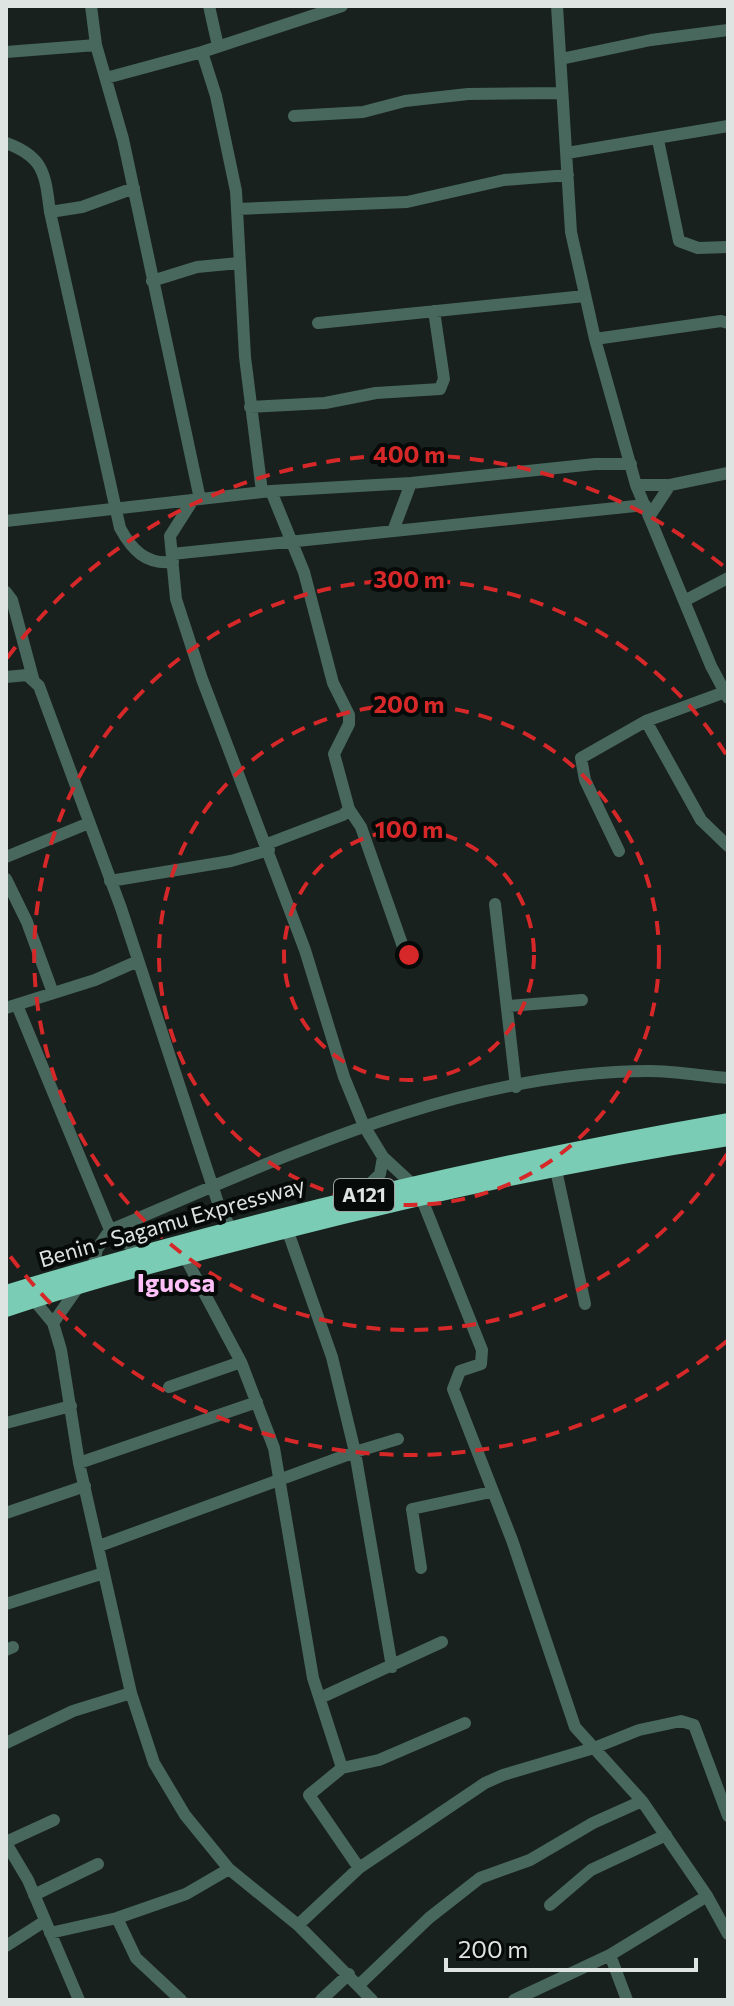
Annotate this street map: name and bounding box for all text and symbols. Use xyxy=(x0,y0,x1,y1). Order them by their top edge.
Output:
text: 400 m xyxy=(373,439,445,468)
text: 300 m xyxy=(373,564,445,593)
text: 200 m xyxy=(374,689,444,718)
text: 100 m xyxy=(375,814,443,843)
centre of rings xyxy=(395,941,423,969)
street label: Benin - Sagamu Expressway xyxy=(36,1171,308,1272)
road number: A121 xyxy=(334,1179,394,1211)
district label: Iguosa xyxy=(137,1266,215,1297)
scale bar xyxy=(446,1922,696,1972)
text: 200 m xyxy=(458,1934,528,1963)

